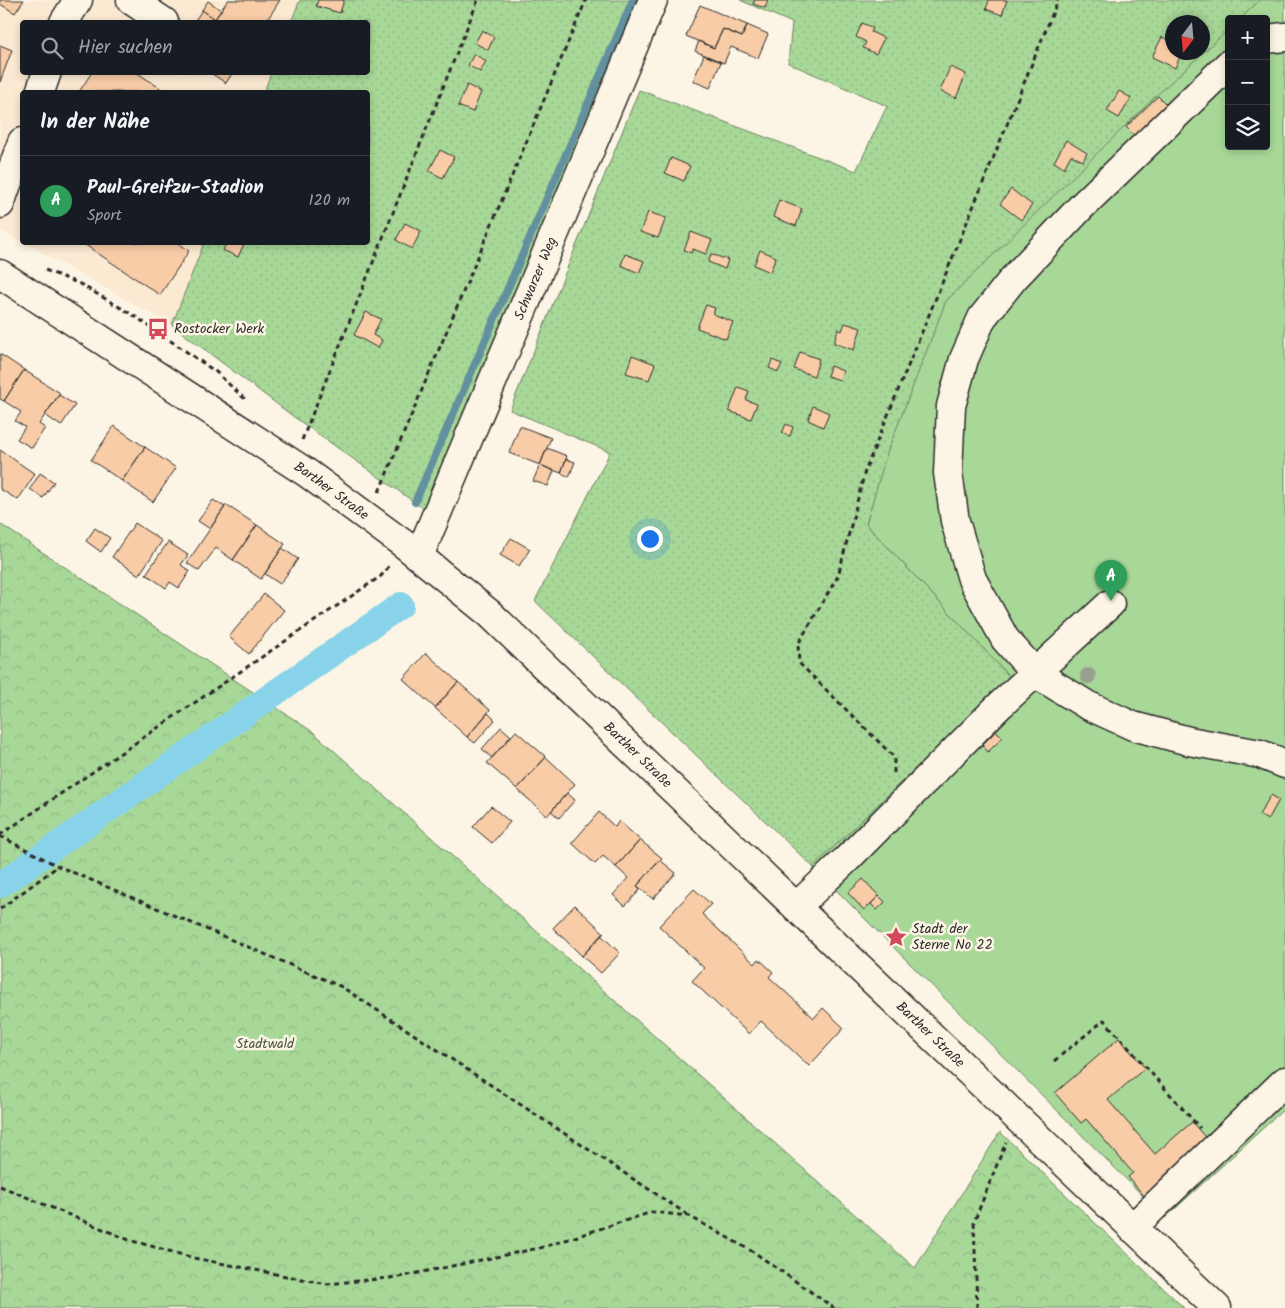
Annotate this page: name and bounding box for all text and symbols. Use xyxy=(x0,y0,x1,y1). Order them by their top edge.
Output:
north arrow xyxy=(1165,15,1210,60)
map controls xyxy=(1225,15,1270,150)
button: + xyxy=(1225,15,1270,60)
search box xyxy=(20,20,370,75)
text: Hier suchen xyxy=(78,33,172,63)
icon: search xyxy=(38,34,66,62)
button: − xyxy=(1225,60,1270,105)
button: layers xyxy=(1225,105,1270,150)
text: In der Nähe xyxy=(40,106,150,139)
text: Paul-Greifzu-Stadion xyxy=(87,173,264,203)
text: A xyxy=(51,188,61,213)
text: 120 m xyxy=(309,188,350,213)
text: Sport xyxy=(87,203,122,228)
street label: Schwarzer Weg xyxy=(508,234,563,324)
bus stop icon: Rostocker Werk xyxy=(145,316,171,342)
place label: Rostocker Werk xyxy=(174,318,264,340)
street label: Barther Straße xyxy=(289,456,374,526)
your location xyxy=(637,526,663,552)
pin: A xyxy=(1095,560,1127,601)
street label: Barther Straße xyxy=(598,717,677,794)
place label: Stadt der Sterne No 22 xyxy=(912,918,993,956)
place icon: Stadt der Sterne No 22 xyxy=(883,924,909,950)
street label: Barther Straße xyxy=(891,996,970,1074)
park label: Stadtwald xyxy=(236,1033,295,1055)

